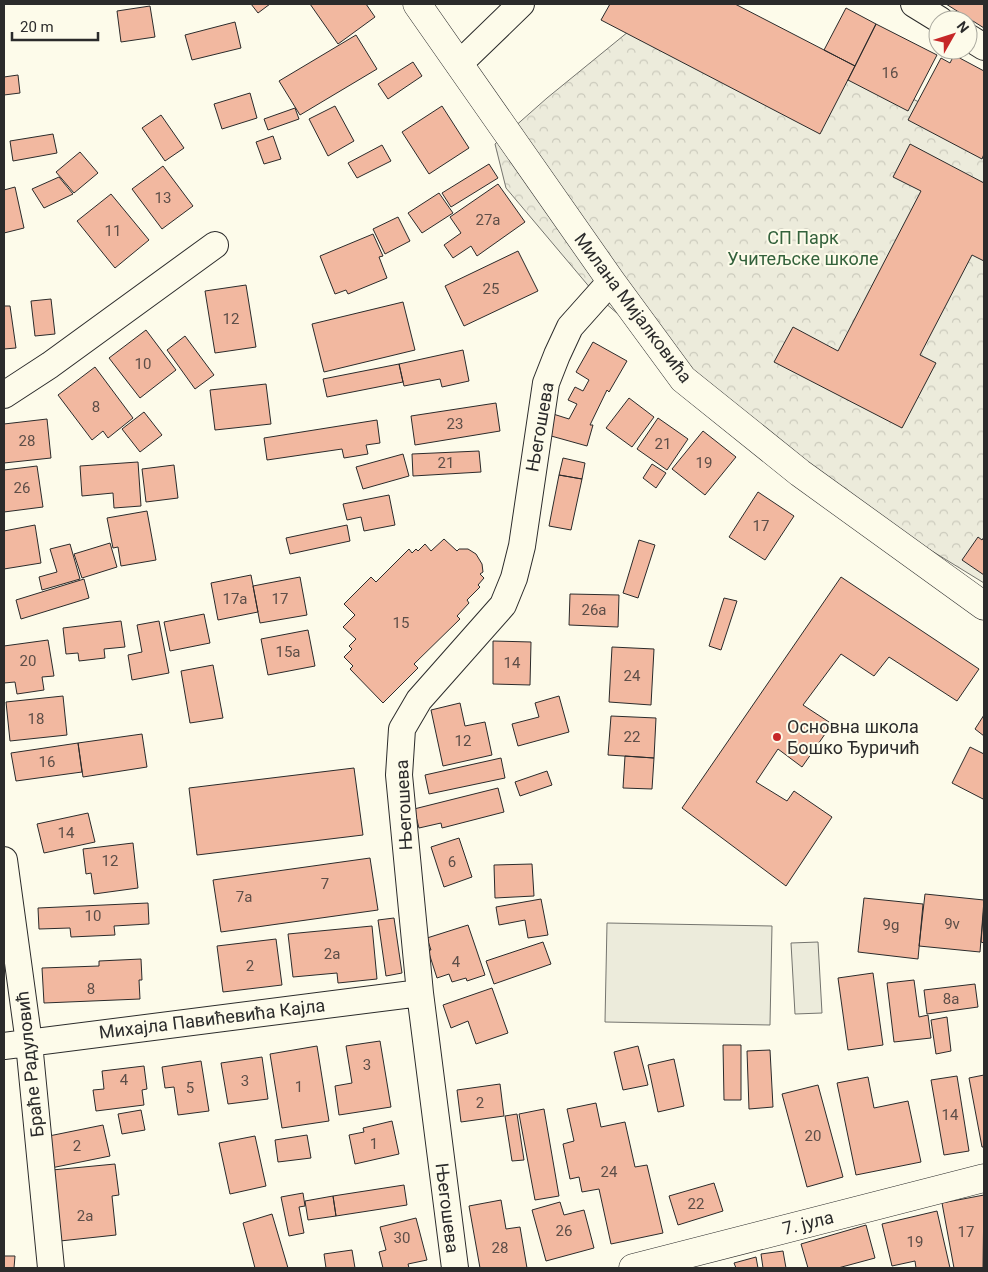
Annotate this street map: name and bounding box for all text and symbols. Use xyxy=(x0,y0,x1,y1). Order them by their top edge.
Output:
scale bar xyxy=(12,10,99,42)
north arrow xyxy=(928,10,978,60)
text: 20 m xyxy=(20,18,54,36)
text: N xyxy=(954,18,972,36)
house number: 16 xyxy=(882,64,898,82)
house number: 13 xyxy=(155,189,171,207)
house number: 27a xyxy=(475,211,501,229)
house number: 11 xyxy=(105,222,121,240)
park label: СП Парк Учитељске школе xyxy=(727,227,879,269)
street label: Милана Мијалковића xyxy=(570,229,697,387)
house number: 25 xyxy=(483,280,499,298)
house number: 12 xyxy=(223,310,239,328)
house number: 10 xyxy=(135,355,151,373)
street label: Његошева xyxy=(521,380,558,473)
house number: 8 xyxy=(92,398,100,416)
house number: 23 xyxy=(447,415,463,433)
house number: 28 xyxy=(19,432,35,450)
house number: 21 xyxy=(655,435,671,453)
house number: 21 xyxy=(438,454,454,472)
house number: 19 xyxy=(696,454,712,472)
house number: 26 xyxy=(14,479,30,497)
house number: 17 xyxy=(753,517,769,535)
house number: 17a xyxy=(222,590,248,608)
house number: 17 xyxy=(272,590,288,608)
house number: 26a xyxy=(581,601,607,619)
house number: 15 xyxy=(393,614,409,632)
house number: 15a xyxy=(275,643,301,661)
house number: 20 xyxy=(20,652,36,670)
house number: 14 xyxy=(504,654,521,672)
house number: 24 xyxy=(624,667,641,685)
house number: 18 xyxy=(28,710,44,728)
place label: Основна школа Бошко Ђуричић xyxy=(787,716,920,758)
house number: 22 xyxy=(624,728,640,746)
marker: Основна школа Бошко Ђуричић xyxy=(771,731,783,743)
house number: 12 xyxy=(455,732,471,750)
house number: 16 xyxy=(39,753,55,771)
street label: Његошева xyxy=(391,759,416,851)
house number: 14 xyxy=(58,824,75,842)
house number: 12 xyxy=(102,852,118,870)
house number: 6 xyxy=(448,853,456,871)
house number: 7 xyxy=(321,875,329,893)
house number: 7a xyxy=(236,888,252,906)
house number: 10 xyxy=(85,907,101,925)
house number: 9v xyxy=(944,915,960,933)
house number: 9g xyxy=(883,916,899,934)
house number: 2a xyxy=(324,945,340,963)
house number: 4 xyxy=(452,953,461,971)
house number: 2 xyxy=(246,957,254,975)
house number: 8 xyxy=(87,980,95,998)
street label: Браће Радуловић xyxy=(11,990,48,1138)
house number: 8a xyxy=(943,990,959,1008)
street label: Михајла Павићевића Кајла xyxy=(98,994,326,1043)
house number: 3 xyxy=(363,1056,371,1074)
house number: 4 xyxy=(120,1071,129,1089)
house number: 3 xyxy=(241,1072,249,1090)
house number: 1 xyxy=(295,1078,303,1096)
house number: 5 xyxy=(186,1079,194,1097)
house number: 2 xyxy=(476,1094,484,1112)
house number: 14 xyxy=(942,1106,959,1124)
house number: 20 xyxy=(805,1127,821,1145)
house number: 1 xyxy=(370,1135,378,1153)
house number: 2 xyxy=(73,1137,81,1155)
street label: Његошева xyxy=(432,1162,463,1254)
house number: 24 xyxy=(601,1163,618,1181)
house number: 22 xyxy=(688,1195,704,1213)
street label: 7. јула xyxy=(780,1206,836,1239)
house number: 2a xyxy=(77,1207,93,1225)
house number: 26 xyxy=(556,1222,572,1240)
house number: 17 xyxy=(958,1223,974,1241)
house number: 30 xyxy=(394,1229,410,1247)
house number: 19 xyxy=(907,1233,923,1251)
house number: 28 xyxy=(492,1239,508,1257)

